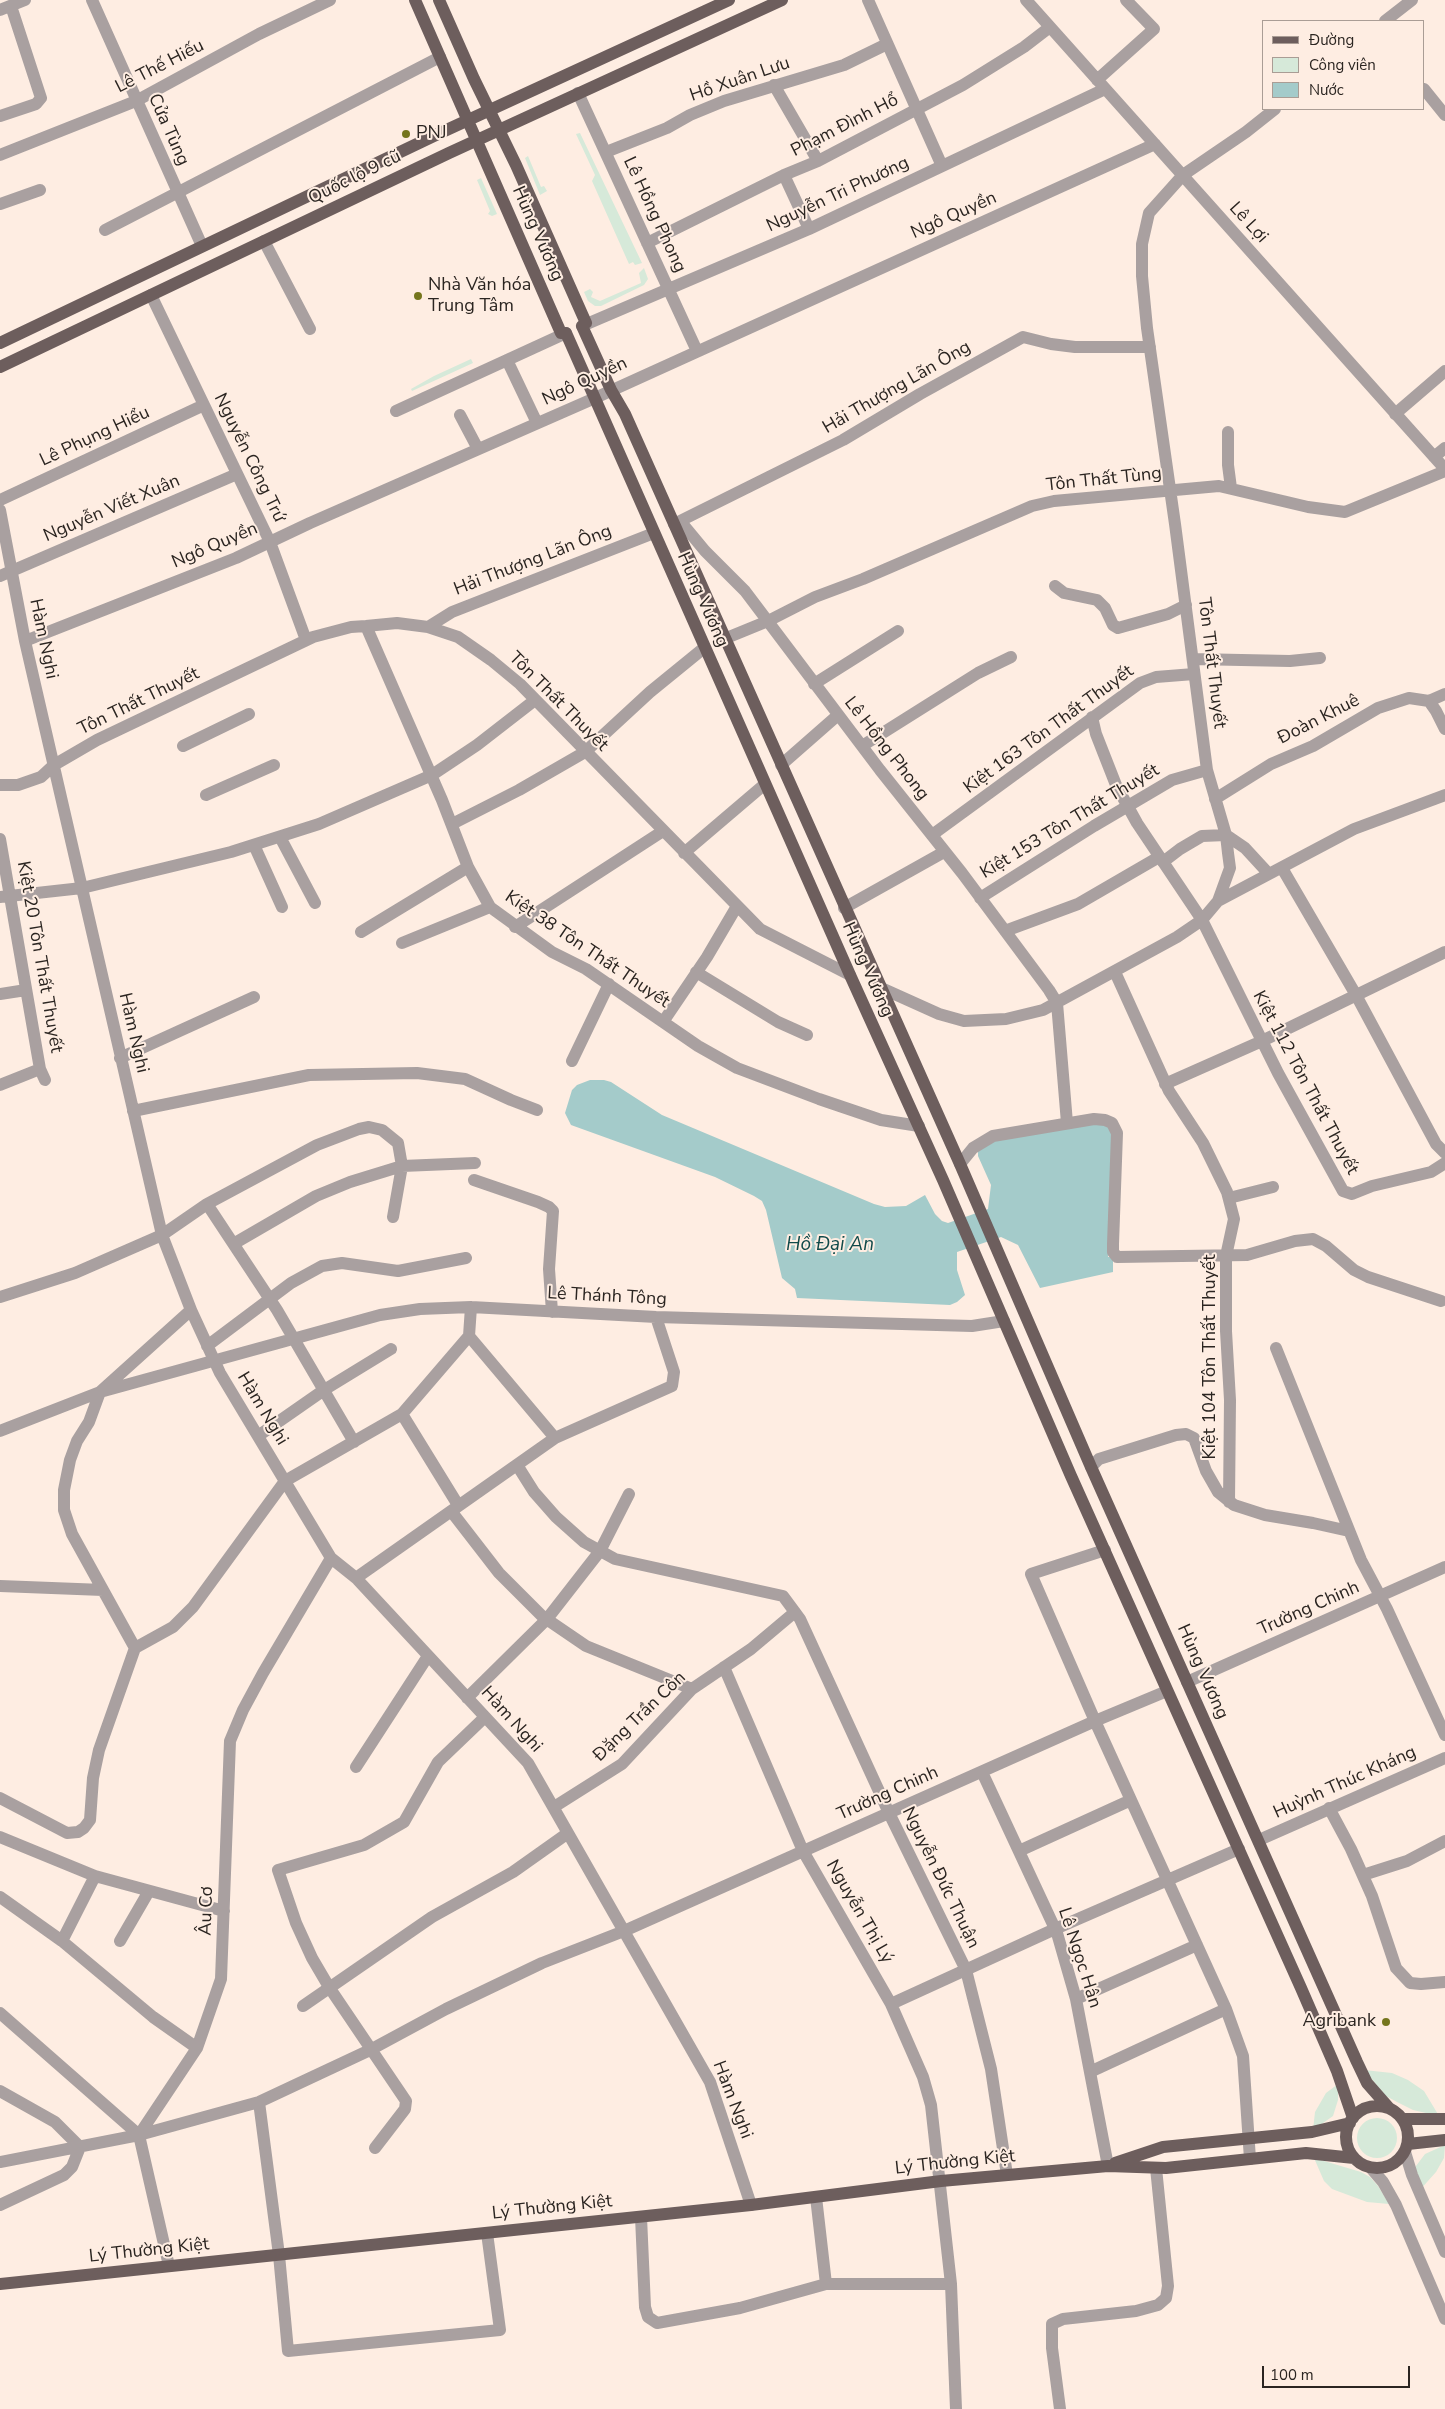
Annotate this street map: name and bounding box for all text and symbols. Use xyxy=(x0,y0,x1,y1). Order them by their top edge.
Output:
legend xyxy=(1262,20,1425,110)
text: Đường xyxy=(1309,30,1354,50)
street label: Lê Thế Hiếu xyxy=(112,35,208,99)
street label: Hồ Xuân Lưu xyxy=(687,53,793,107)
text: Công viên xyxy=(1309,55,1376,75)
text: Nước xyxy=(1309,80,1344,100)
street label: Phạm Đình Hổ xyxy=(788,90,902,162)
street label: Cửa Tùng xyxy=(143,91,193,169)
place label: PNJ xyxy=(416,123,447,145)
marker: PNJ xyxy=(400,128,412,140)
street label: Quốc lộ 9 cũ xyxy=(305,146,405,210)
street label: Nguyễn Tri Phương xyxy=(763,153,913,237)
street label: Lê Hồng Phong xyxy=(618,154,690,276)
street label: Hùng Vương xyxy=(506,183,568,285)
street label: Ngô Quyền xyxy=(908,188,1000,244)
street label: Lê Lợi xyxy=(1224,198,1272,248)
place label: Nhà Văn hóa Trung Tâm xyxy=(428,275,531,318)
marker: Nhà Văn hóa Trung Tâm xyxy=(412,290,424,302)
street label: Hải Thượng Lãn Ông xyxy=(819,337,975,439)
street label: Ngô Quyền xyxy=(539,353,631,411)
street label: Nguyễn Công Trứ xyxy=(209,390,289,526)
street label: Lê Phụng Hiểu xyxy=(37,402,153,472)
street label: Tôn Thất Tùng xyxy=(1045,463,1163,497)
street label: Nguyễn Viết Xuân xyxy=(41,471,183,547)
street label: Ngô Quyền xyxy=(169,518,261,574)
street label: Hải Thượng Lãn Ông xyxy=(451,521,615,601)
street label: Hùng Vương xyxy=(671,549,733,651)
street label: Tôn Thất Thuyết xyxy=(1192,596,1230,730)
street label: Hàm Nghi xyxy=(24,597,62,681)
street label: Tôn Thất Thuyết xyxy=(504,648,612,756)
street label: Kiệt 163 Tôn Thất Thuyết xyxy=(960,661,1138,799)
street label: Tôn Thất Thuyết xyxy=(75,663,203,741)
street label: Đoàn Khuê xyxy=(1274,690,1364,750)
street label: Lê Hồng Phong xyxy=(839,693,933,805)
street label: Kiệt 153 Tôn Thất Thuyết xyxy=(977,760,1163,884)
street label: Kiệt 20 Tôn Thất Thuyết xyxy=(12,860,66,1054)
street label: Kiệt 38 Tôn Thất Thuyết xyxy=(500,887,674,1013)
street label: Hùng Vương xyxy=(836,919,898,1021)
street label: Kiệt 112 Tôn Thất Thuyết xyxy=(1247,987,1363,1179)
street label: Hàm Nghi xyxy=(113,991,153,1075)
water label: Hồ Đại An xyxy=(786,1234,874,1256)
street label: Kiệt 104 Tôn Thất Thuyết xyxy=(1200,1255,1222,1459)
street label: Lê Thánh Tông xyxy=(547,1283,667,1311)
street label: Hàm Nghi xyxy=(232,1368,292,1450)
street label: Trường Chinh xyxy=(1255,1577,1363,1641)
street label: Hùng Vương xyxy=(1171,1621,1233,1723)
street label: Đặng Trần Côn xyxy=(589,1667,691,1767)
street label: Hàm Nghi xyxy=(476,1682,546,1758)
street label: Huỳnh Thúc Kháng xyxy=(1270,1742,1420,1824)
street label: Trường Chinh xyxy=(834,1762,942,1826)
street label: Nguyễn Đức Thuận xyxy=(896,1804,984,1952)
street label: Nguyễn Thị Lý xyxy=(821,1857,897,1967)
street label: Âu Cơ xyxy=(195,1886,219,1936)
street label: Lê Ngọc Hân xyxy=(1053,1905,1105,2011)
place label: Agribank xyxy=(1303,2011,1376,2033)
marker: Agribank xyxy=(1380,2016,1392,2028)
street label: Hàm Nghi xyxy=(707,2058,757,2142)
street label: Lý Thường Kiệt xyxy=(894,2146,1016,2180)
street label: Lý Thường Kiệt xyxy=(491,2191,613,2225)
street label: Lý Thường Kiệt xyxy=(88,2234,210,2268)
scale bar xyxy=(1265,2356,1412,2388)
text: 100 m xyxy=(1270,2365,1314,2385)

